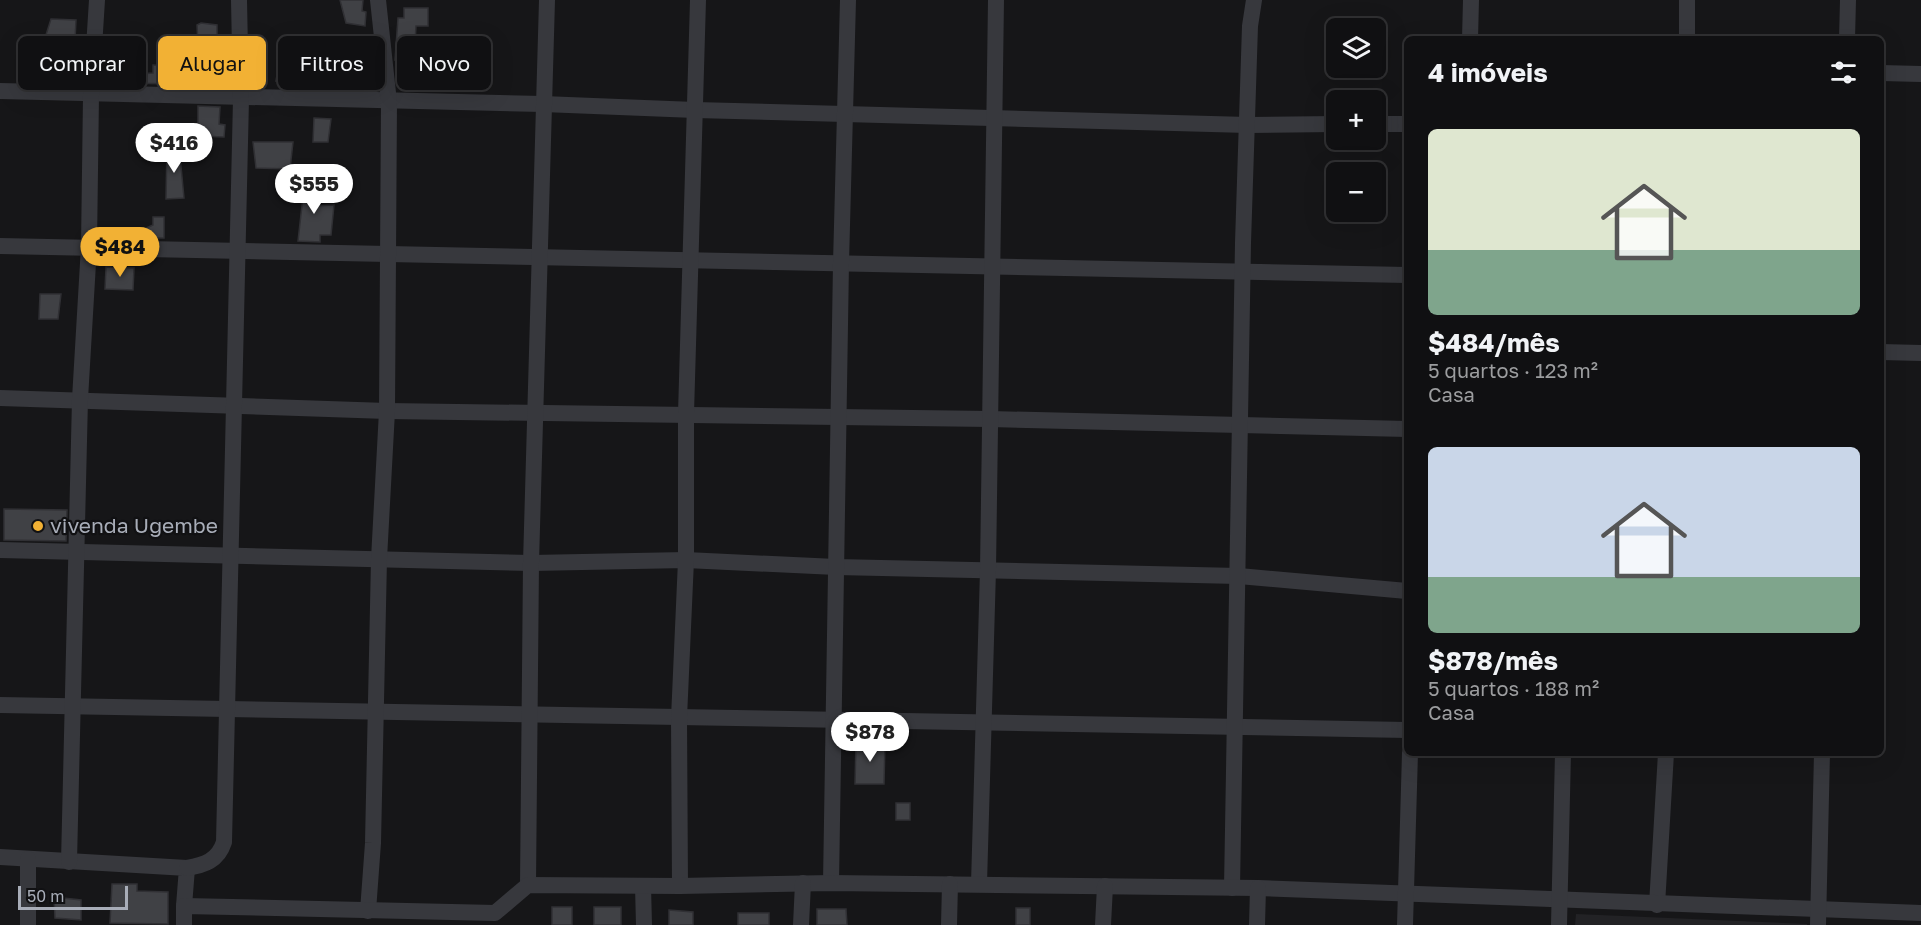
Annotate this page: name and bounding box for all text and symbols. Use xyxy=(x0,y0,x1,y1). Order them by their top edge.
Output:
map controls xyxy=(1326,18,1386,222)
button: layers xyxy=(1326,18,1386,78)
chip: Comprar xyxy=(18,36,146,90)
chip: Alugar xyxy=(158,36,266,90)
chip: Filtros xyxy=(278,36,385,90)
chip: Novo xyxy=(397,36,491,90)
icon: filters xyxy=(1827,56,1860,89)
text: 4 imóveis xyxy=(1428,57,1548,88)
button: + xyxy=(1326,90,1386,150)
pin: $416 xyxy=(138,123,210,174)
text: $416 xyxy=(150,130,198,154)
button: − xyxy=(1326,162,1386,222)
pin: $555 xyxy=(278,164,350,215)
icon: home xyxy=(1590,168,1698,276)
text: $555 xyxy=(289,171,339,195)
pin: $484 xyxy=(84,227,156,278)
text: $484 xyxy=(94,234,146,258)
text: $484/mês xyxy=(1428,327,1560,358)
text: 5 quartos · 123 m² xyxy=(1428,358,1598,382)
text: Casa xyxy=(1428,382,1475,406)
icon: home xyxy=(1590,486,1698,594)
place label: vivenda Ugembe xyxy=(50,512,218,538)
marker: vivenda Ugembe xyxy=(31,519,45,533)
text: $878/mês xyxy=(1428,645,1558,676)
text: 5 quartos · 188 m² xyxy=(1428,676,1599,700)
text: Casa xyxy=(1428,700,1475,724)
pin: $878 xyxy=(834,712,906,763)
text: $878 xyxy=(845,719,895,743)
scale bar xyxy=(18,883,128,910)
text: 50 m xyxy=(27,886,64,906)

